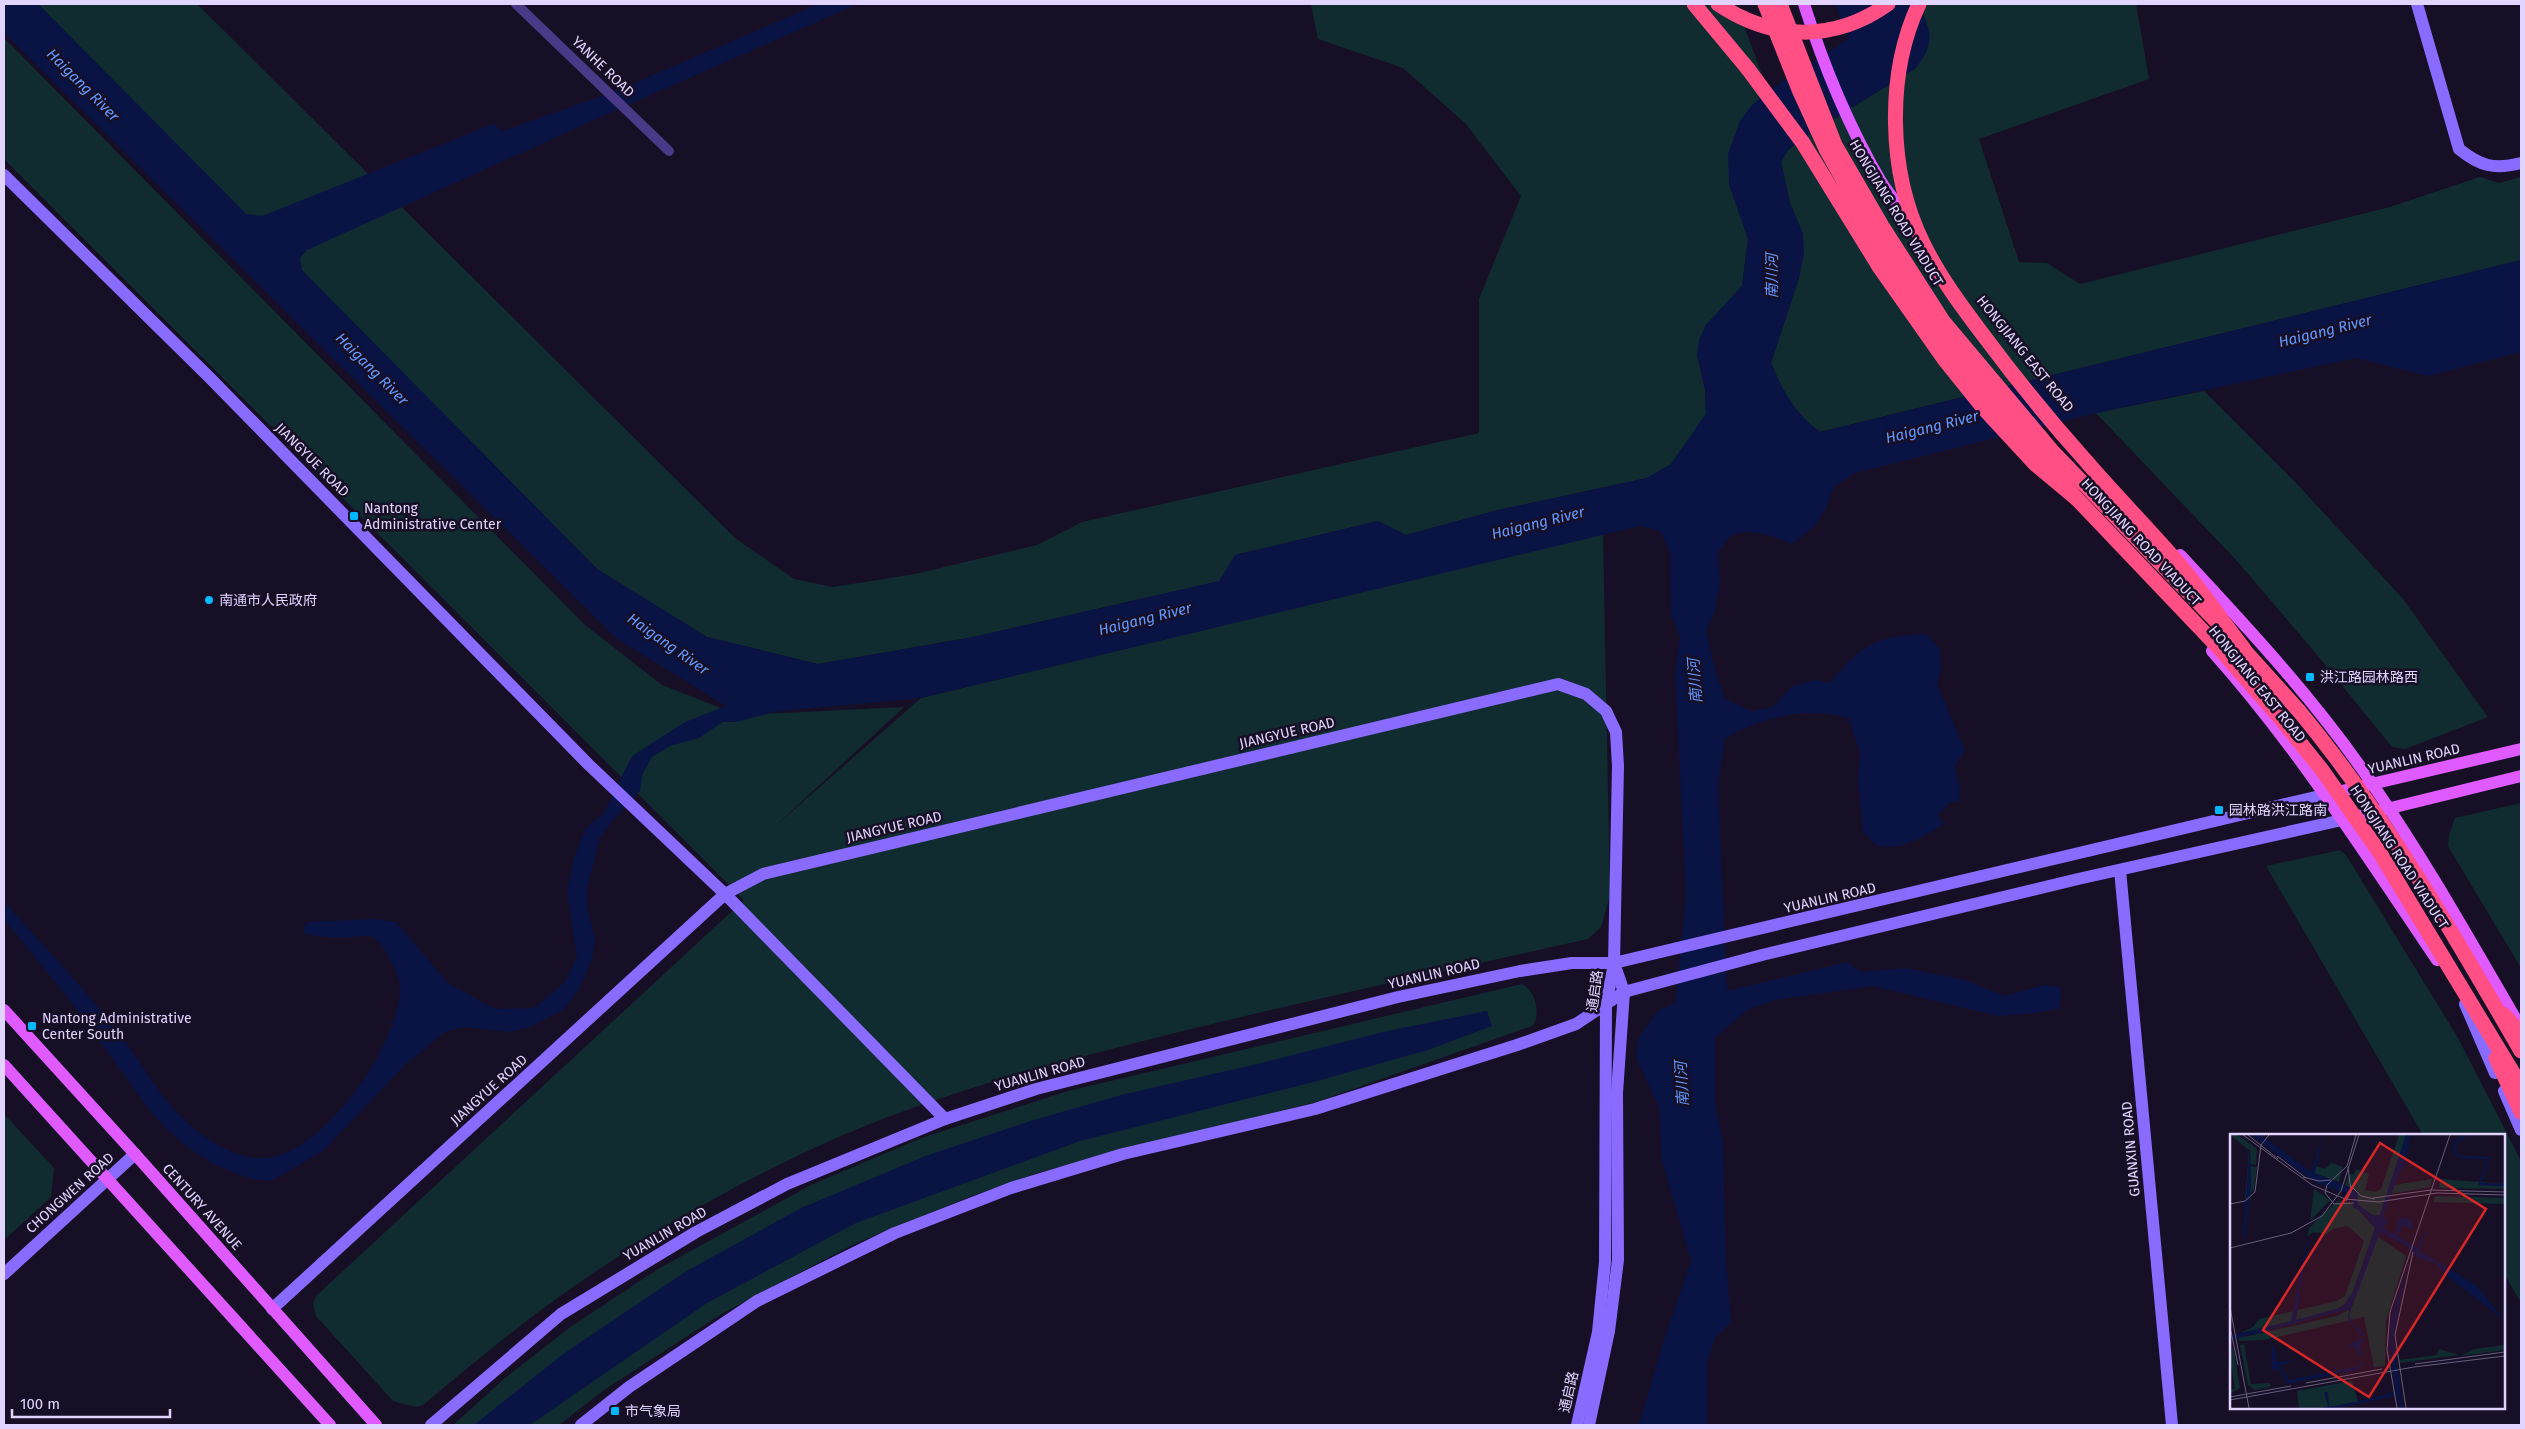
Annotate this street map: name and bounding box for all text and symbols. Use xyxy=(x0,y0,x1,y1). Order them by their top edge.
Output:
street label: YANHE ROAD xyxy=(568,33,638,101)
water label: Haigang River xyxy=(43,45,124,126)
street label: HONGJIANG ROAD VIADUCT xyxy=(1845,137,1947,290)
water label: 南川河 xyxy=(1763,251,1781,299)
street label: HONGJIANG EAST ROAD xyxy=(1973,292,2077,416)
water label: Haigang River xyxy=(2277,310,2375,351)
water label: Haigang River xyxy=(332,329,413,410)
water label: Haigang River xyxy=(1884,406,1982,447)
street label: JIANGYUE ROAD xyxy=(271,419,353,501)
street label: HONGJIANG ROAD VIADUCT xyxy=(2078,475,2205,610)
place label: Nantong Administrative Center xyxy=(364,500,502,533)
water label: Haigang River xyxy=(1490,502,1588,543)
marker: Nantong Administrative Center xyxy=(348,510,360,522)
place label: 南通市人民政府 xyxy=(219,592,317,609)
marker: 南通市人民政府 xyxy=(203,594,215,606)
water label: Haigang River xyxy=(1097,598,1195,639)
water label: Haigang River xyxy=(624,609,713,679)
street label: HONGJIANG EAST ROAD xyxy=(2205,622,2309,746)
water label: 南川河 xyxy=(1684,655,1706,704)
place label: 洪江路园林路西 xyxy=(2320,669,2418,686)
marker: 洪江路园林路西 xyxy=(2304,671,2316,683)
street label: JIANGYUE ROAD xyxy=(1238,714,1336,752)
street label: YUANLIN ROAD xyxy=(2366,740,2462,778)
street label: HONGJIANG ROAD VIADUCT xyxy=(2346,782,2452,933)
place label: 园林路洪江路南 xyxy=(2229,802,2327,819)
marker: 园林路洪江路南 xyxy=(2213,804,2225,816)
street label: JIANGYUE ROAD xyxy=(845,808,943,846)
street label: YUANLIN ROAD xyxy=(1782,879,1878,917)
street label: YUANLIN ROAD xyxy=(1386,955,1482,993)
street label: 通启路 xyxy=(1584,969,1606,1013)
place label: Nantong Administrative Center South xyxy=(42,1010,192,1043)
marker: Nantong Administrative Center South xyxy=(26,1020,38,1032)
street label: JIANGYUE ROAD xyxy=(447,1051,531,1129)
street label: YUANLIN ROAD xyxy=(993,1053,1087,1095)
water label: 南川河 xyxy=(1672,1058,1692,1107)
street label: GUANXIN ROAD xyxy=(2118,1101,2144,1197)
inset map xyxy=(2230,1134,2505,1409)
street label: CHONGWEN ROAD xyxy=(22,1149,118,1237)
street label: CENTURY AVENUE xyxy=(159,1160,245,1254)
street label: YUANLIN ROAD xyxy=(620,1203,710,1265)
street label: 通启路 xyxy=(1556,1370,1582,1414)
scale bar xyxy=(12,1386,170,1418)
text: 100 m xyxy=(20,1395,60,1413)
place label: 市气象局 xyxy=(625,1403,681,1420)
marker: 市气象局 xyxy=(609,1405,621,1417)

